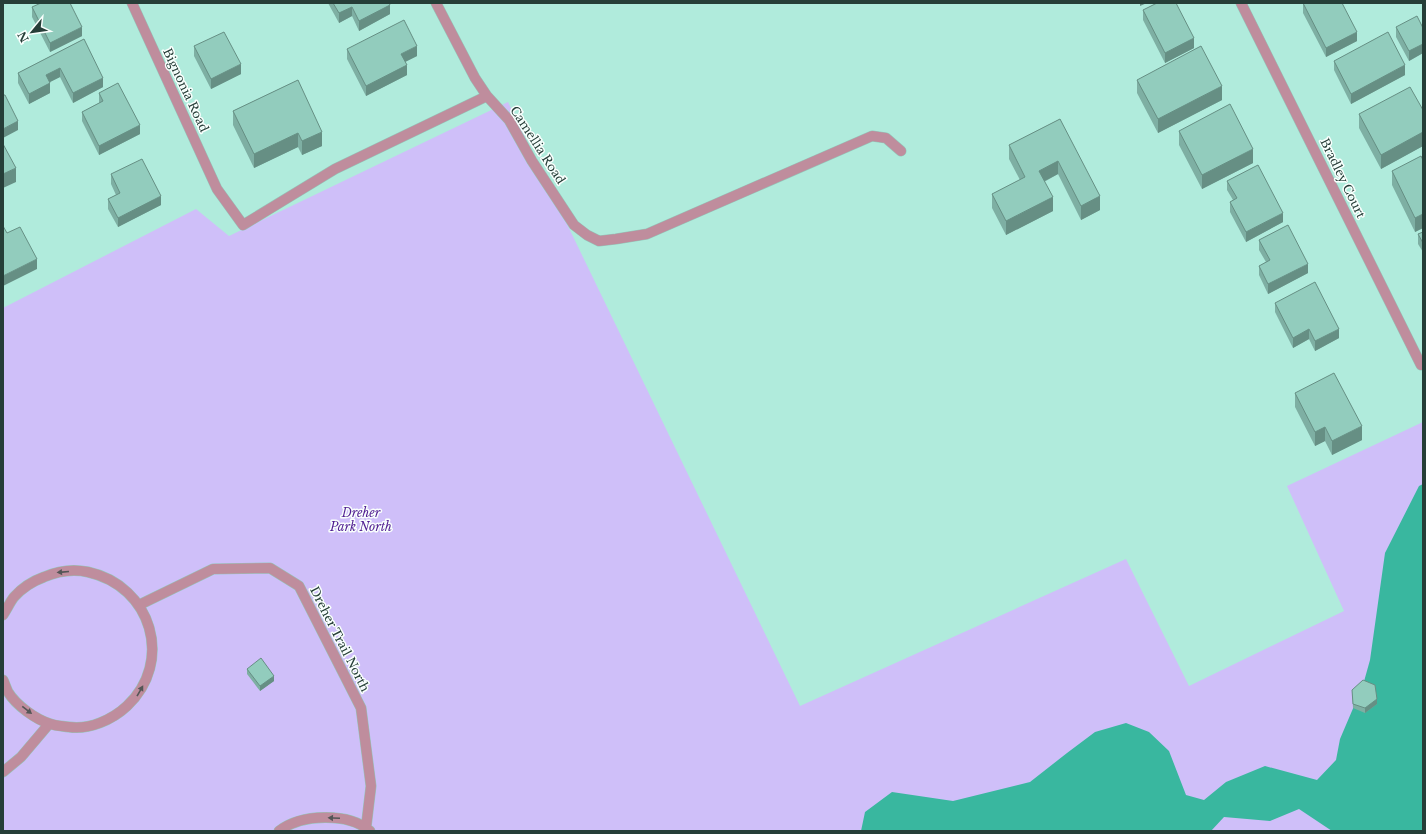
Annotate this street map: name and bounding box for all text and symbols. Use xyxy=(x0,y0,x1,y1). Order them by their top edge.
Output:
north arrow xyxy=(12,12,52,52)
text: N xyxy=(14,28,32,45)
street label: Bignonia Road xyxy=(160,46,212,134)
street label: Camellia Road xyxy=(507,103,569,187)
street label: Bradley Court xyxy=(1317,136,1369,221)
park label: Dreher Park North xyxy=(329,505,392,534)
one-way arrow xyxy=(57,568,69,575)
street label: Dreher Trail North xyxy=(307,584,373,694)
one-way arrow xyxy=(136,685,143,697)
one-way arrow xyxy=(21,706,32,715)
one-way arrow xyxy=(327,815,340,821)

